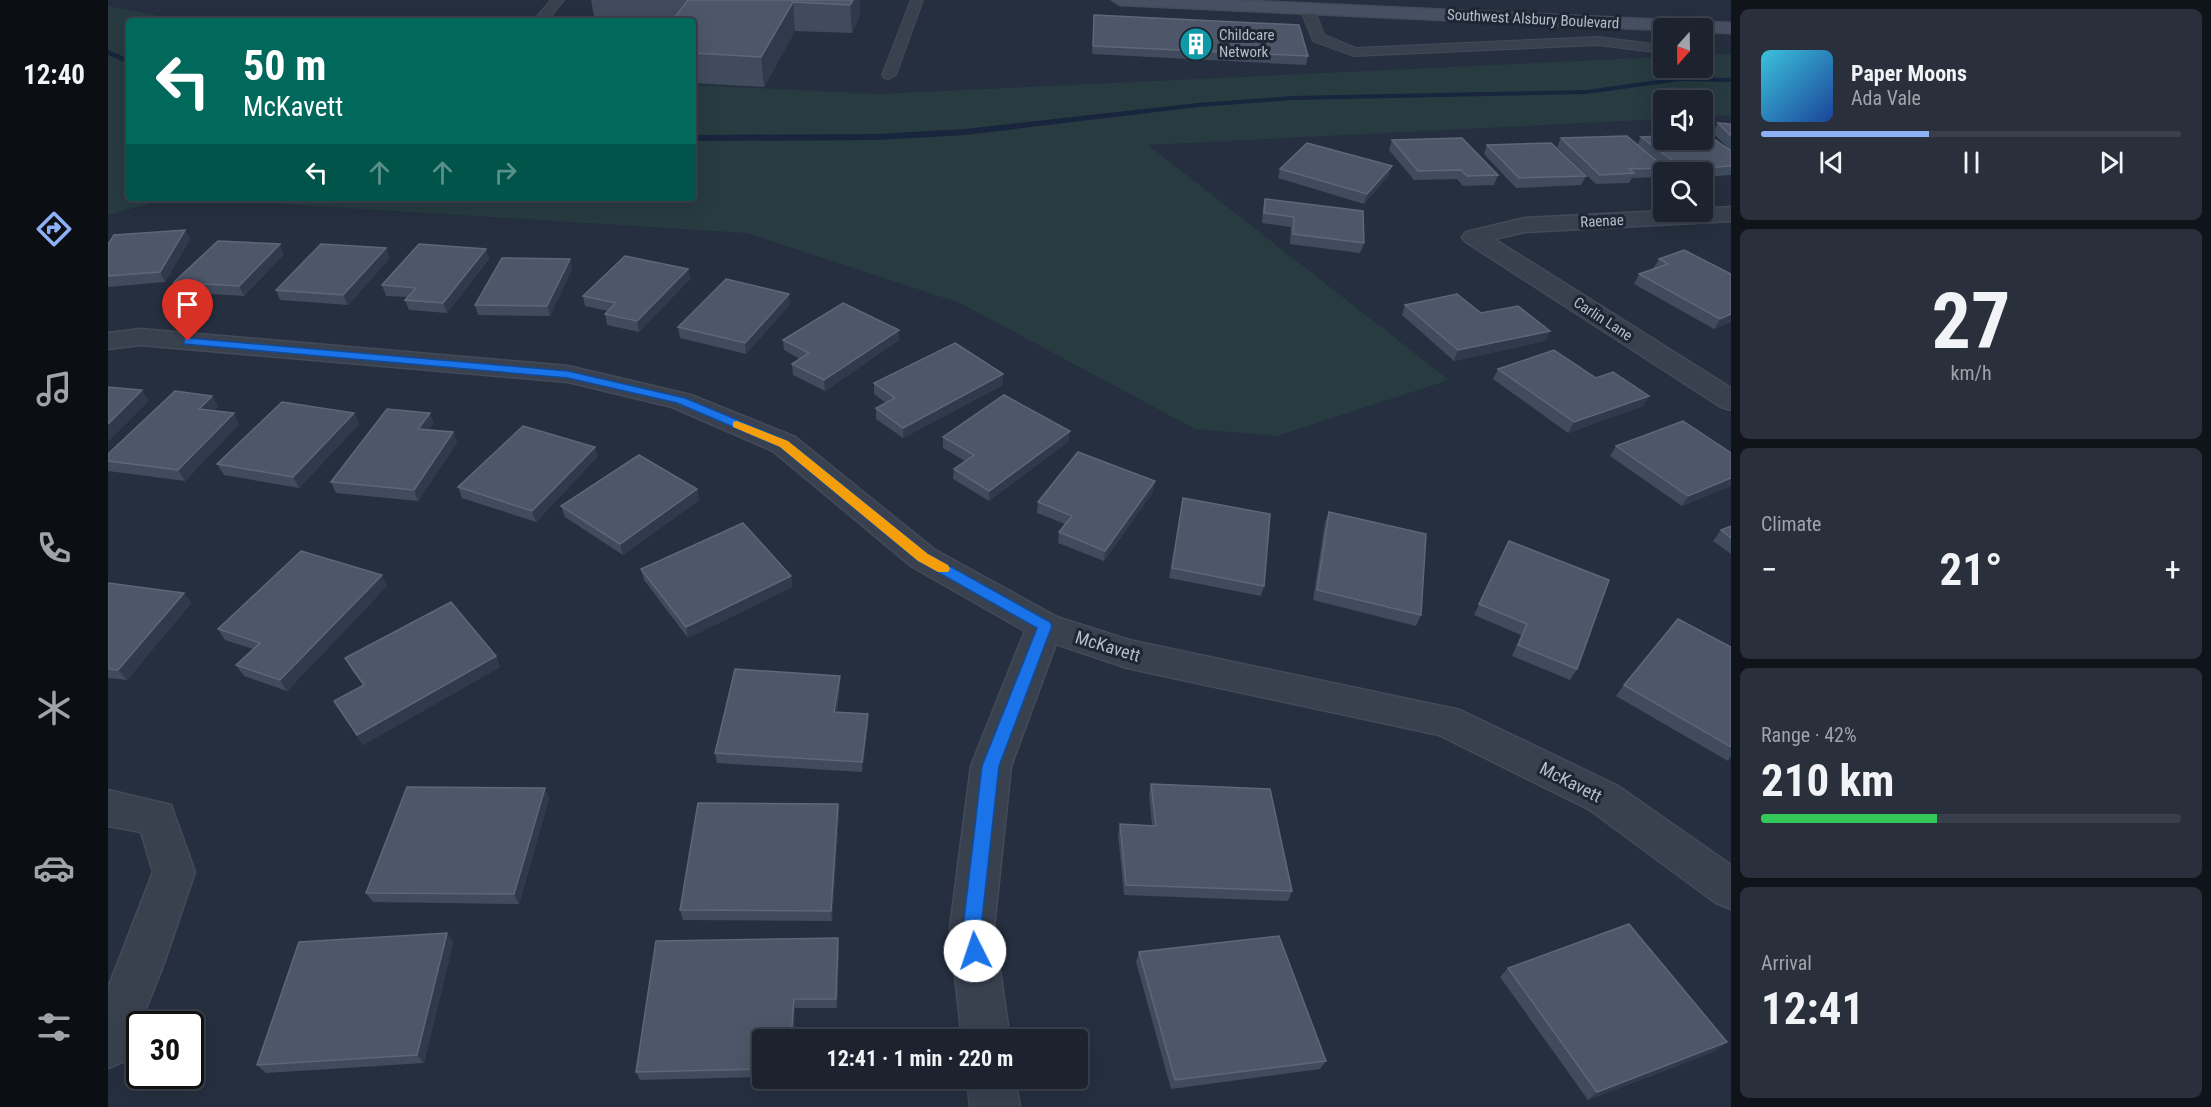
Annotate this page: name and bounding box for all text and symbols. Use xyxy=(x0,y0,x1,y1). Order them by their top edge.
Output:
street label: Southwest Alsbury Boulevard xyxy=(1446,5,1620,33)
north arrow xyxy=(1653,18,1713,78)
map controls xyxy=(1653,18,1713,222)
building icon: Childcare Network xyxy=(1178,26,1214,62)
place label: Childcare Network xyxy=(1219,26,1275,61)
text: 50 m xyxy=(243,41,326,90)
icon: left xyxy=(144,42,222,120)
text: 12:40 xyxy=(23,59,85,91)
text: Paper Moons xyxy=(1851,61,1967,86)
text: Ada Vale xyxy=(1851,86,1921,110)
button: sound xyxy=(1653,90,1713,150)
text: McKavett xyxy=(243,91,343,123)
icon: previous xyxy=(1815,146,1848,179)
icon: pause xyxy=(1955,146,1988,179)
icon: next xyxy=(2095,146,2128,179)
icon: left xyxy=(300,156,333,189)
icon: ahead xyxy=(363,156,396,189)
icon: ahead xyxy=(426,156,459,189)
icon: right xyxy=(489,156,522,189)
button: search xyxy=(1653,162,1713,222)
icon: directions xyxy=(33,208,75,250)
street label: Raenae xyxy=(1580,211,1624,231)
text: 27 xyxy=(1932,276,2010,367)
pin xyxy=(162,279,213,341)
icon: arrive xyxy=(171,288,204,321)
street label: Carlin Lane xyxy=(1570,293,1636,345)
text: km/h xyxy=(1950,361,1992,385)
icon: music xyxy=(33,368,75,410)
text: Climate xyxy=(1761,512,1821,536)
icon: phone xyxy=(33,527,75,569)
text: 21° xyxy=(1940,543,2003,596)
text: − xyxy=(1761,550,1778,589)
text: + xyxy=(2165,550,2181,589)
street label: McKavett xyxy=(1073,626,1143,666)
icon: climate xyxy=(33,687,75,729)
text: Range · 42% xyxy=(1761,723,1857,747)
text: 210 km xyxy=(1761,754,1894,807)
street label: McKavett xyxy=(1536,757,1606,807)
icon: car xyxy=(33,847,75,889)
position arrow xyxy=(943,919,1007,983)
text: Arrival xyxy=(1761,951,1812,975)
text: 12:41 xyxy=(1761,982,1864,1035)
icon: filters xyxy=(33,1006,75,1048)
speed limit sign: 30 xyxy=(126,1011,204,1089)
text: 12:41 · 1 min · 220 m xyxy=(827,1046,1013,1071)

